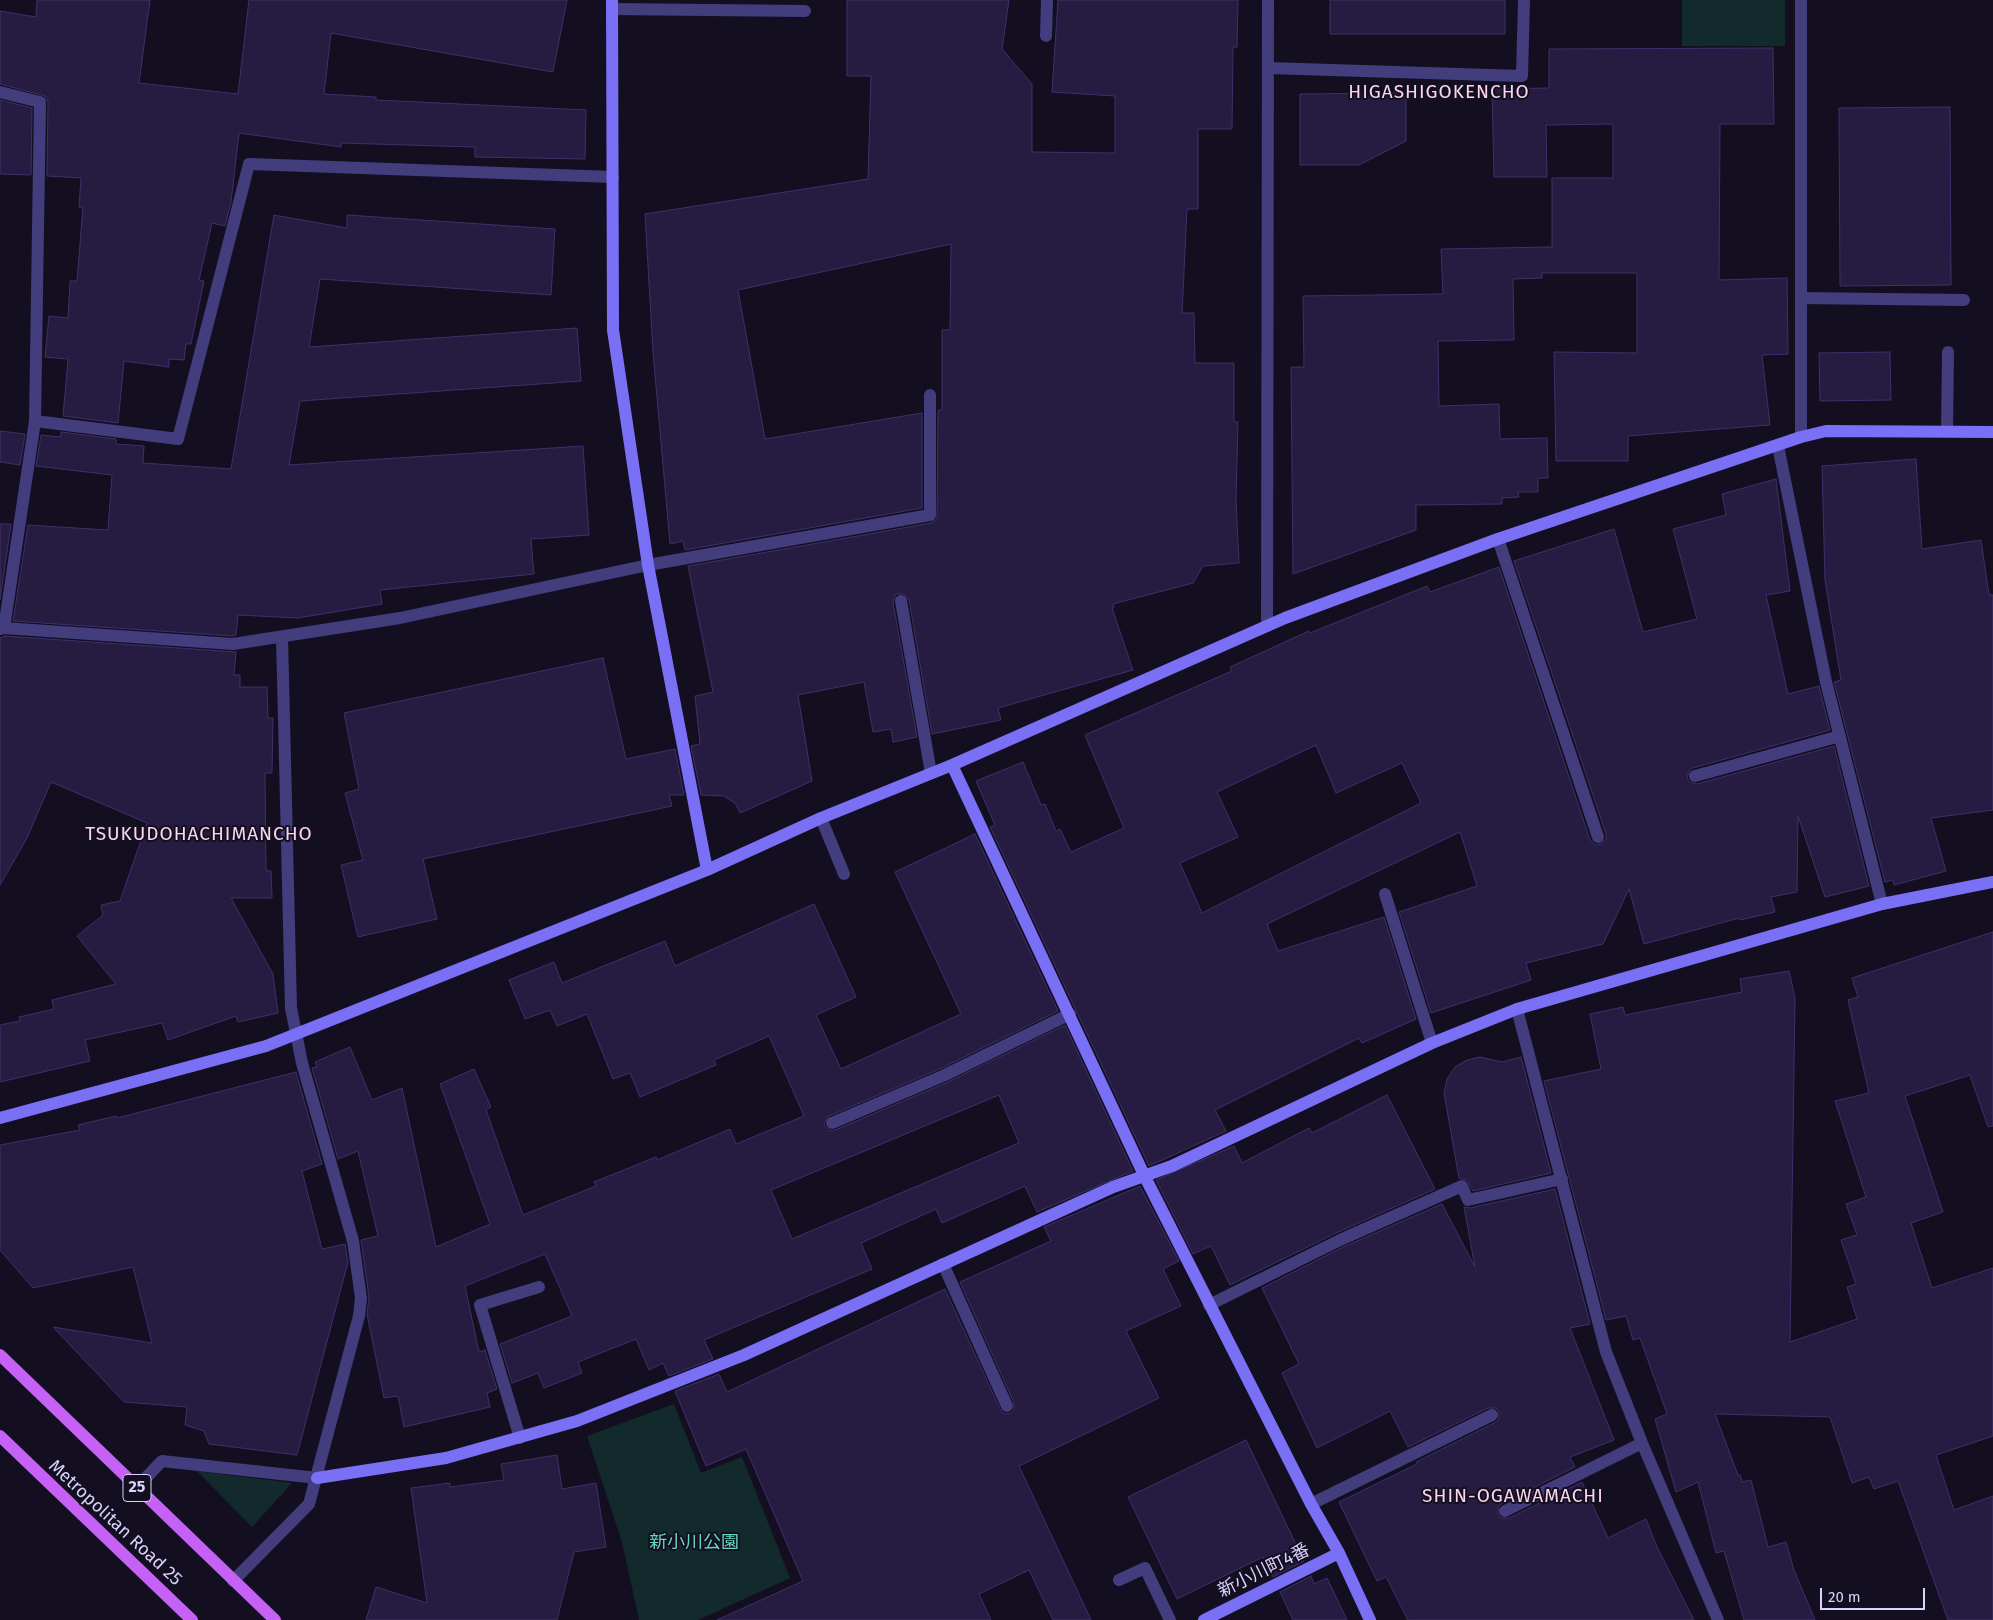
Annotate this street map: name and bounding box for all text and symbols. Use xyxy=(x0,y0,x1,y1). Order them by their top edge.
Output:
district label: HIGASHIGOKENCHO xyxy=(1346,82,1532,104)
district label: TSUKUDOHACHIMANCHO xyxy=(83,824,315,846)
street label: Metropolitan Road 25 xyxy=(44,1456,186,1590)
road number: 25 xyxy=(123,1475,151,1502)
district label: SHIN-OGAWAMACHI xyxy=(1420,1486,1606,1508)
park label: 新小川公園 xyxy=(649,1532,739,1554)
street label: 新小川町4番 xyxy=(1215,1539,1313,1603)
scale bar xyxy=(1823,1578,1928,1610)
text: 20 m xyxy=(1828,1588,1861,1606)

